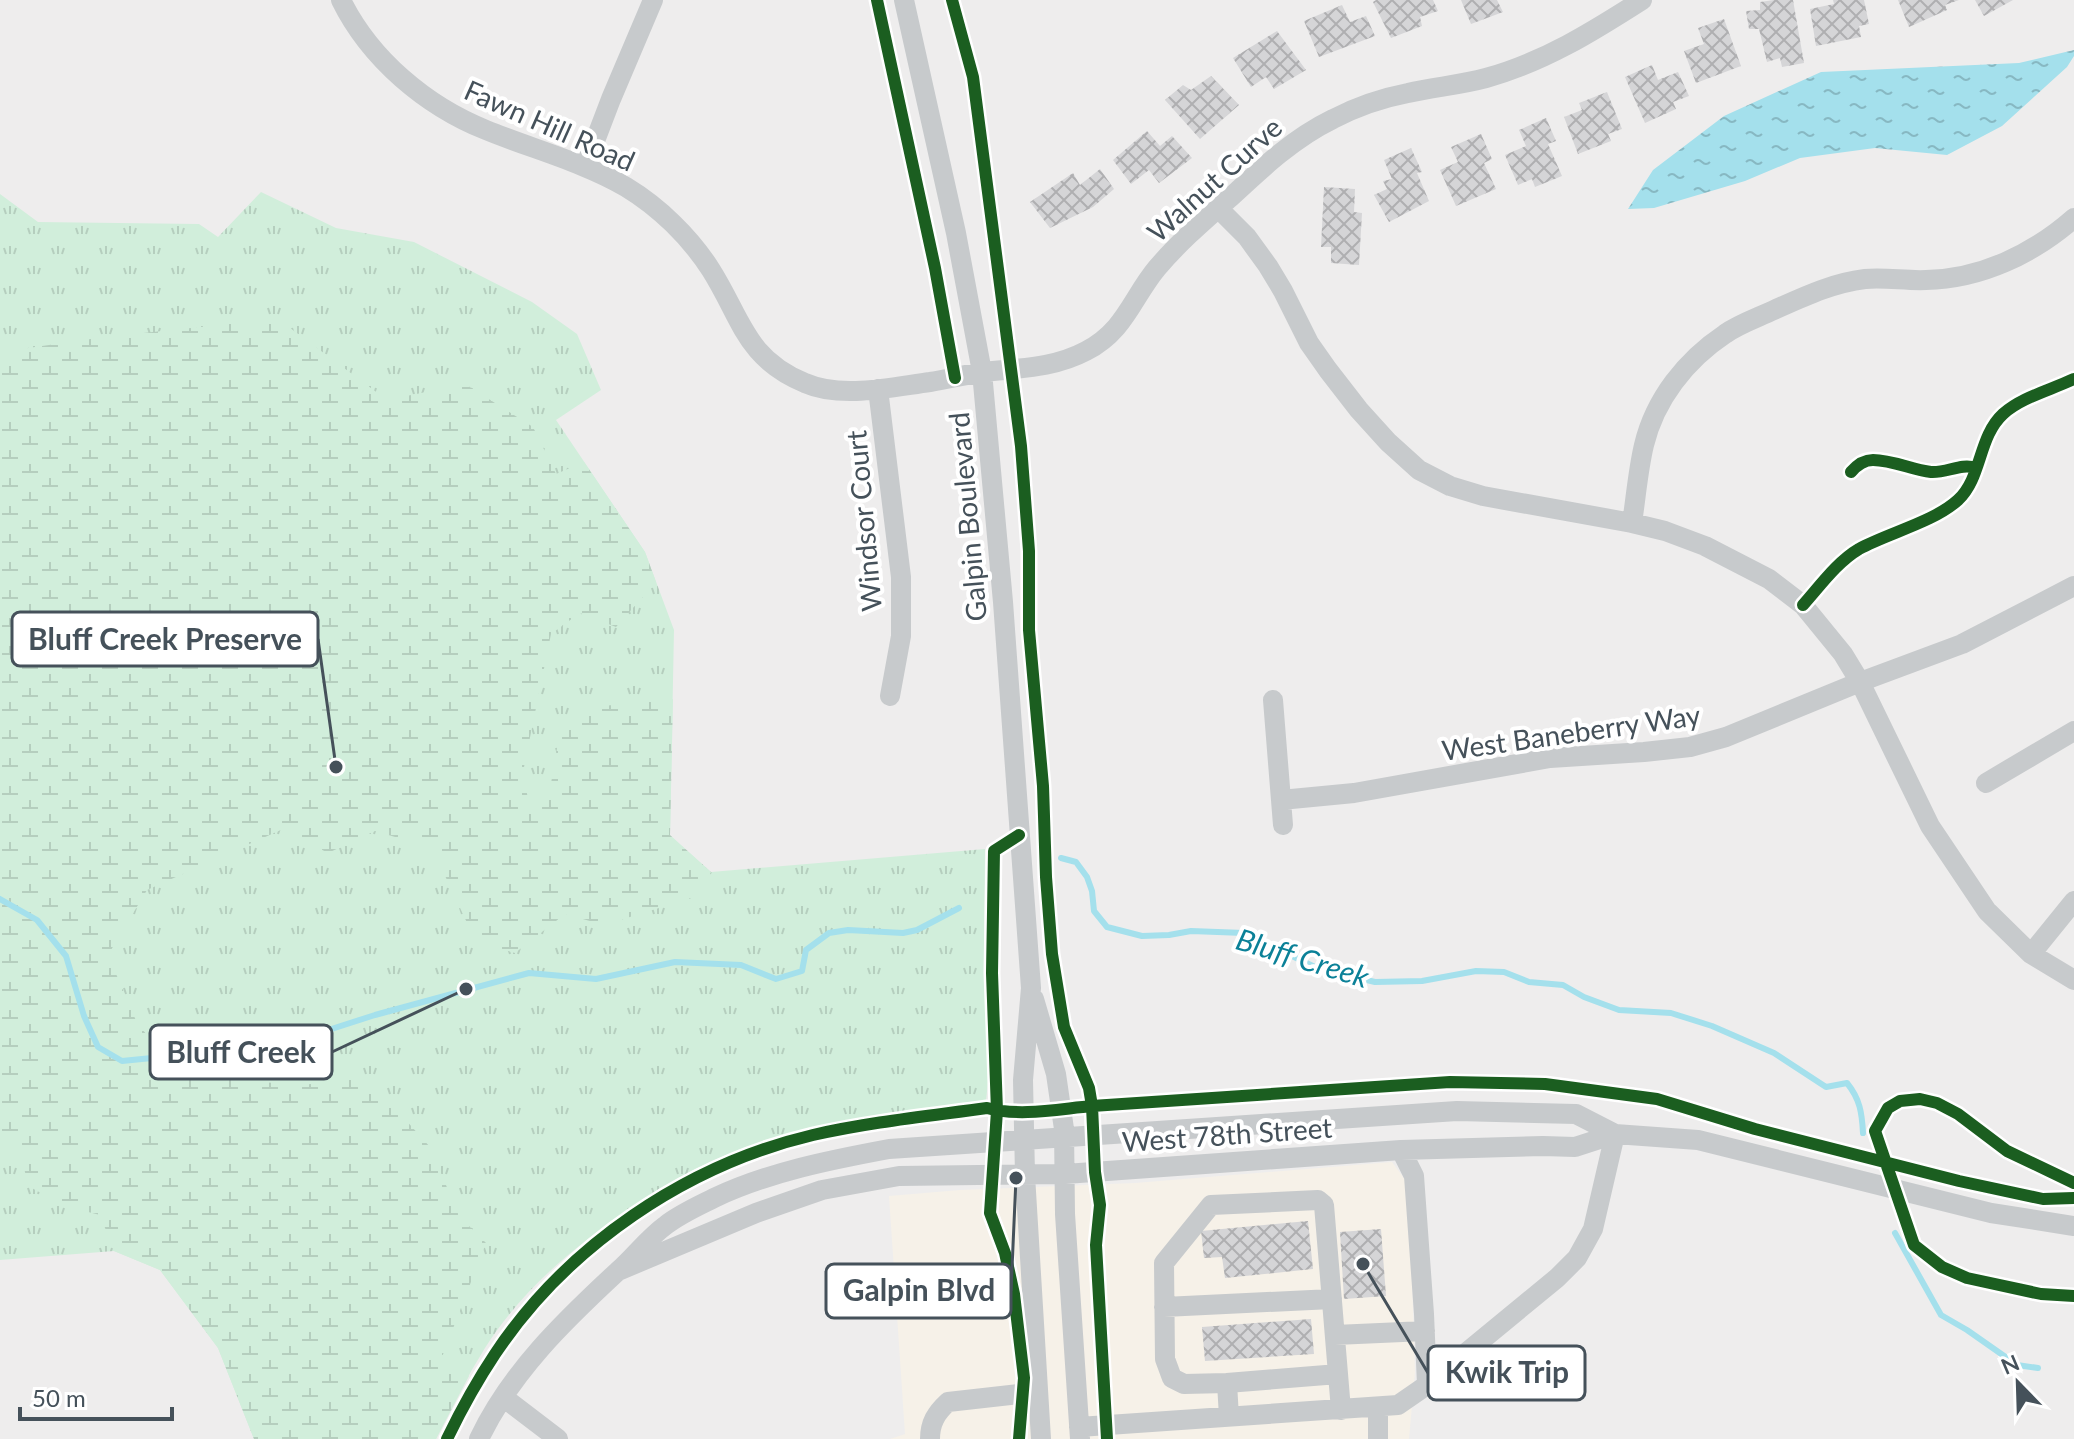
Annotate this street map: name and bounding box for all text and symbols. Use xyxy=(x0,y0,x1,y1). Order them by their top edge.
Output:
street label: Fawn Hill Road xyxy=(460,72,640,178)
street label: Walnut Curve xyxy=(1140,110,1288,248)
street label: Galpin Boulevard xyxy=(941,411,993,623)
street label: Windsor Court xyxy=(838,429,888,613)
callout: Bluff Creek Preserve xyxy=(12,612,318,666)
text: Bluff Creek Preserve xyxy=(28,620,302,656)
street label: West Baneberry Way xyxy=(1440,697,1703,767)
water label: Bluff Creek xyxy=(1232,920,1374,994)
callout: Bluff Creek xyxy=(150,1025,332,1079)
text: Bluff Creek xyxy=(166,1033,317,1069)
street label: West 78th Street xyxy=(1121,1110,1333,1158)
callout: Galpin Blvd xyxy=(826,1264,1011,1318)
text: Galpin Blvd xyxy=(843,1271,995,1307)
north arrow xyxy=(1978,1343,2058,1423)
callout: Kwik Trip xyxy=(1428,1346,1585,1400)
text: N xyxy=(1997,1348,2023,1380)
text: Kwik Trip xyxy=(1445,1353,1569,1389)
scale bar xyxy=(20,1371,172,1421)
text: 50 m xyxy=(32,1383,86,1412)

